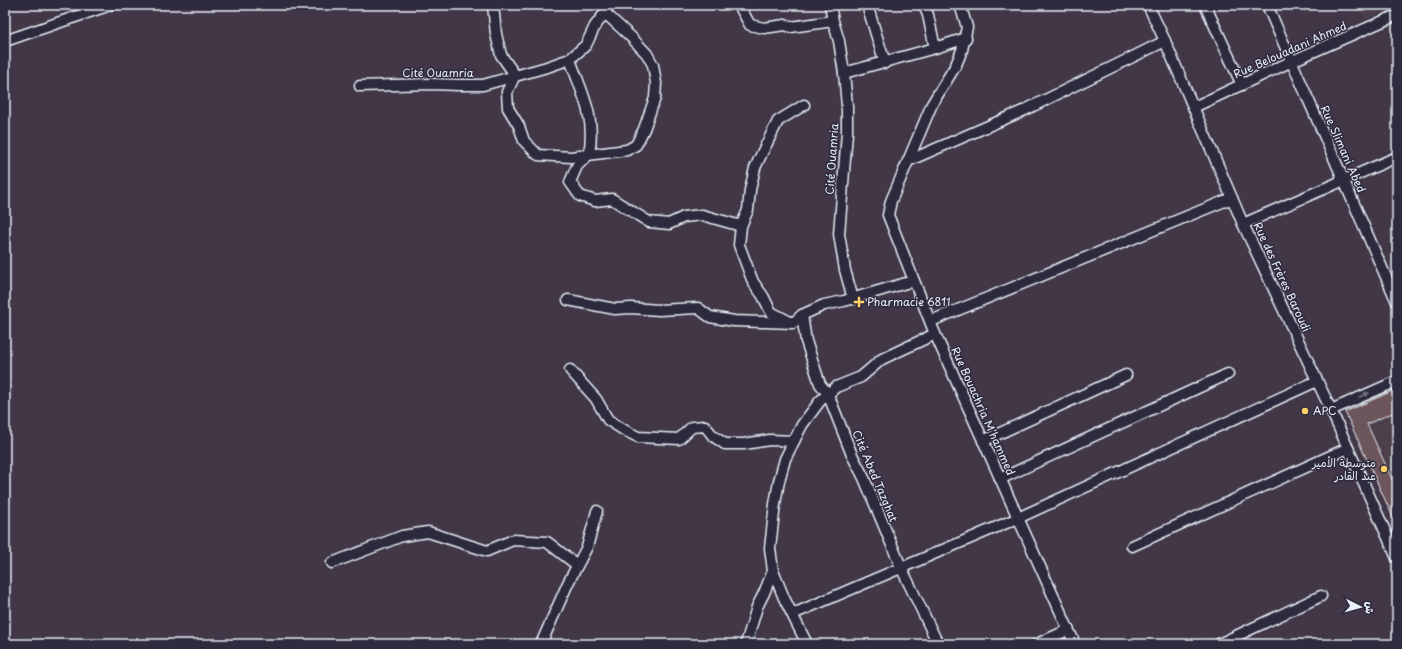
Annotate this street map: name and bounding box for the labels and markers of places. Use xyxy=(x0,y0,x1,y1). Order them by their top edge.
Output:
place label: Pharmacie 6811 xyxy=(867,293,951,310)
marker: Pharmacie 6811 xyxy=(854,297,864,307)
place label: APC xyxy=(1313,402,1337,419)
marker: APC xyxy=(1300,406,1310,416)
place label: متوسطة الأمير عبد القادر xyxy=(1311,454,1376,484)
marker: متوسطة الأمير عبد القادر xyxy=(1379,464,1389,474)

